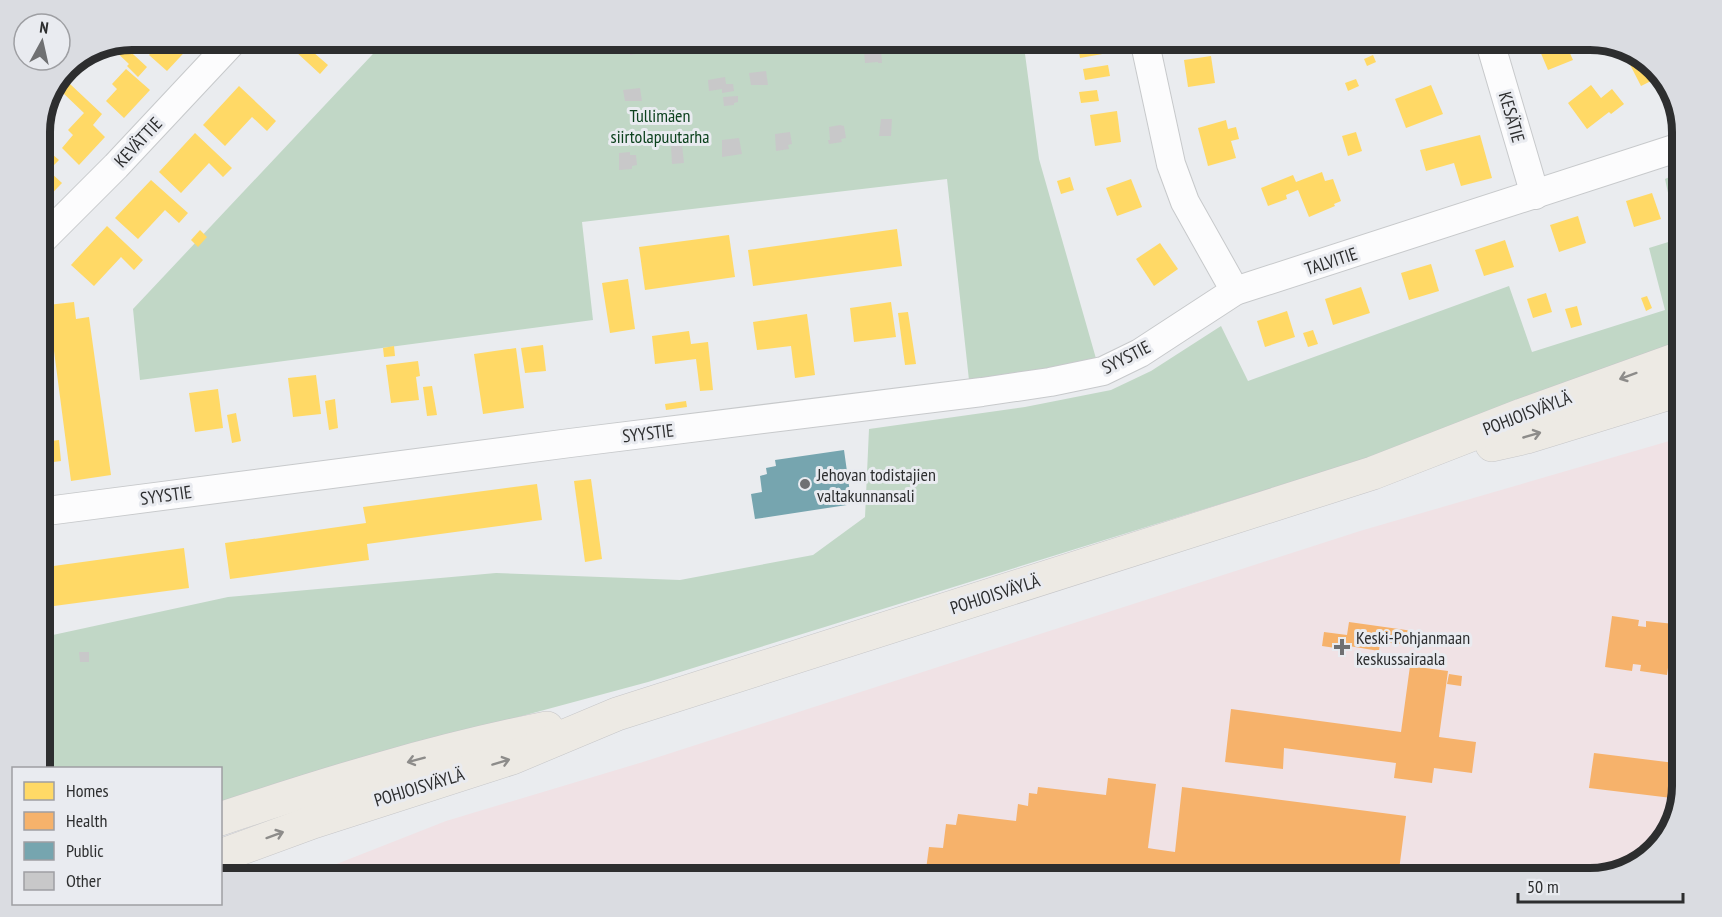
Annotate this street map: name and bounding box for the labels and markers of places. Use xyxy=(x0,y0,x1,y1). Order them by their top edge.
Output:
place label: Jehovan todistajien valtakunnansali xyxy=(816,463,936,507)
marker: Jehovan todistajien valtakunnansali xyxy=(798,477,812,491)
place label: Keski-Pohjanmaan keskussairaala xyxy=(1356,626,1470,670)
marker: Keski-Pohjanmaan keskussairaala xyxy=(1333,638,1351,656)

